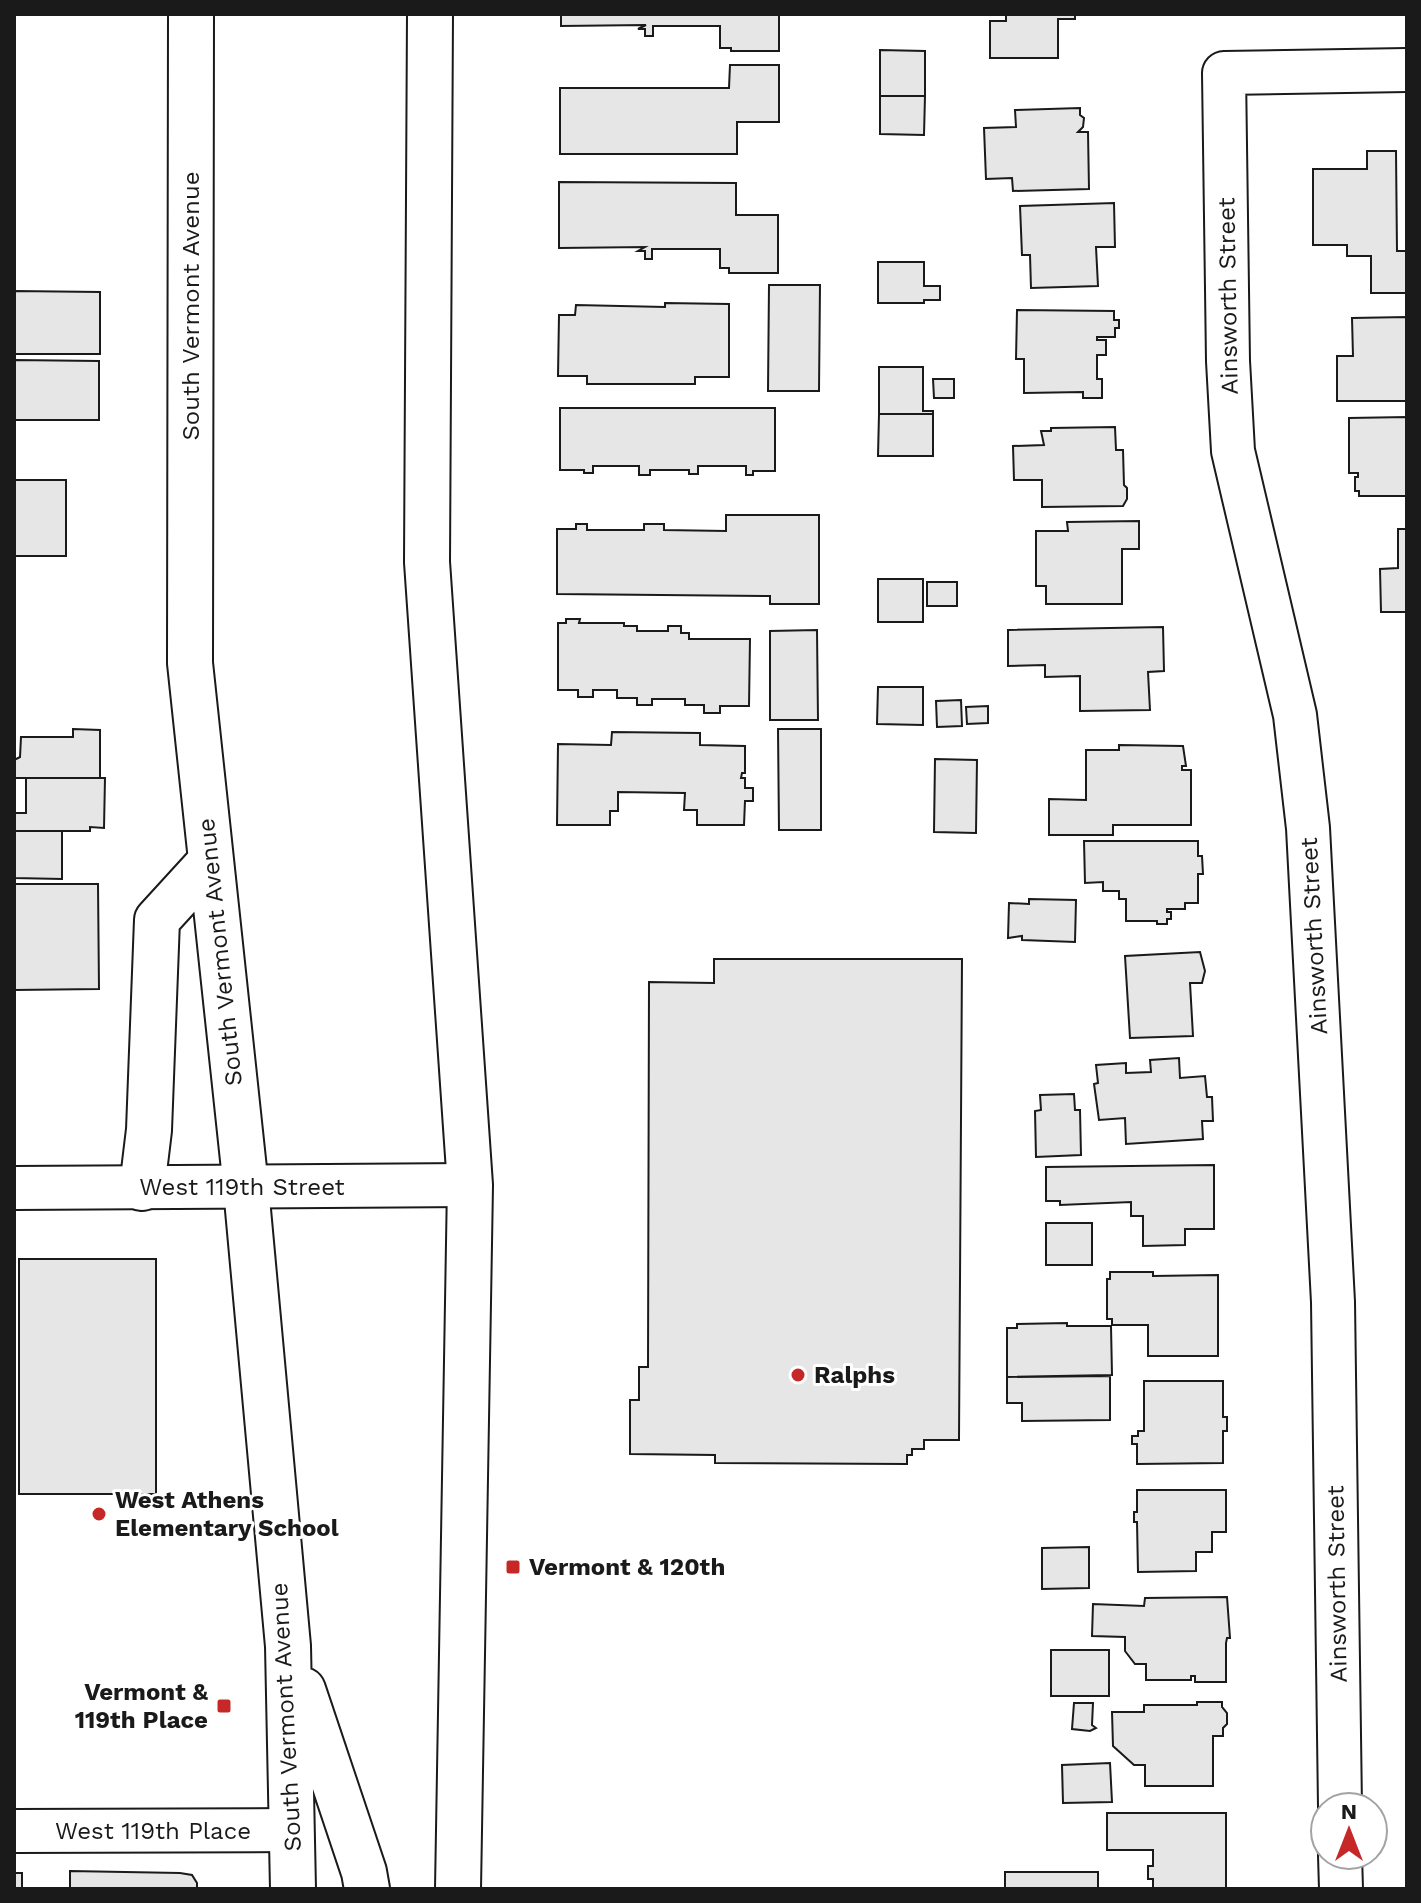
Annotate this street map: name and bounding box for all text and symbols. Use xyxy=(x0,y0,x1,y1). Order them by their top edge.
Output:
street label: South Vermont Avenue xyxy=(177,171,205,441)
street label: Ainsworth Street xyxy=(1212,197,1244,395)
street label: South Vermont Avenue xyxy=(192,817,248,1087)
street label: Ainsworth Street xyxy=(1295,837,1333,1035)
street label: West 119th Street xyxy=(139,1173,345,1201)
place label: Ralphs xyxy=(814,1361,895,1389)
marker: Ralphs xyxy=(789,1366,807,1384)
street label: Ainsworth Street xyxy=(1321,1485,1353,1683)
place label: West Athens Elementary School xyxy=(115,1486,339,1542)
marker: West Athens Elementary School xyxy=(90,1505,108,1523)
place label: Vermont & 120th xyxy=(529,1553,725,1581)
marker: Vermont & 120th xyxy=(504,1558,522,1576)
street label: South Vermont Avenue xyxy=(265,1582,307,1852)
place label: Vermont & 119th Place xyxy=(75,1678,208,1734)
marker: Vermont & 119th Place xyxy=(215,1697,233,1715)
north arrow xyxy=(1309,1791,1389,1871)
text: N xyxy=(1341,1799,1357,1824)
street label: West 119th Place xyxy=(55,1817,251,1845)

